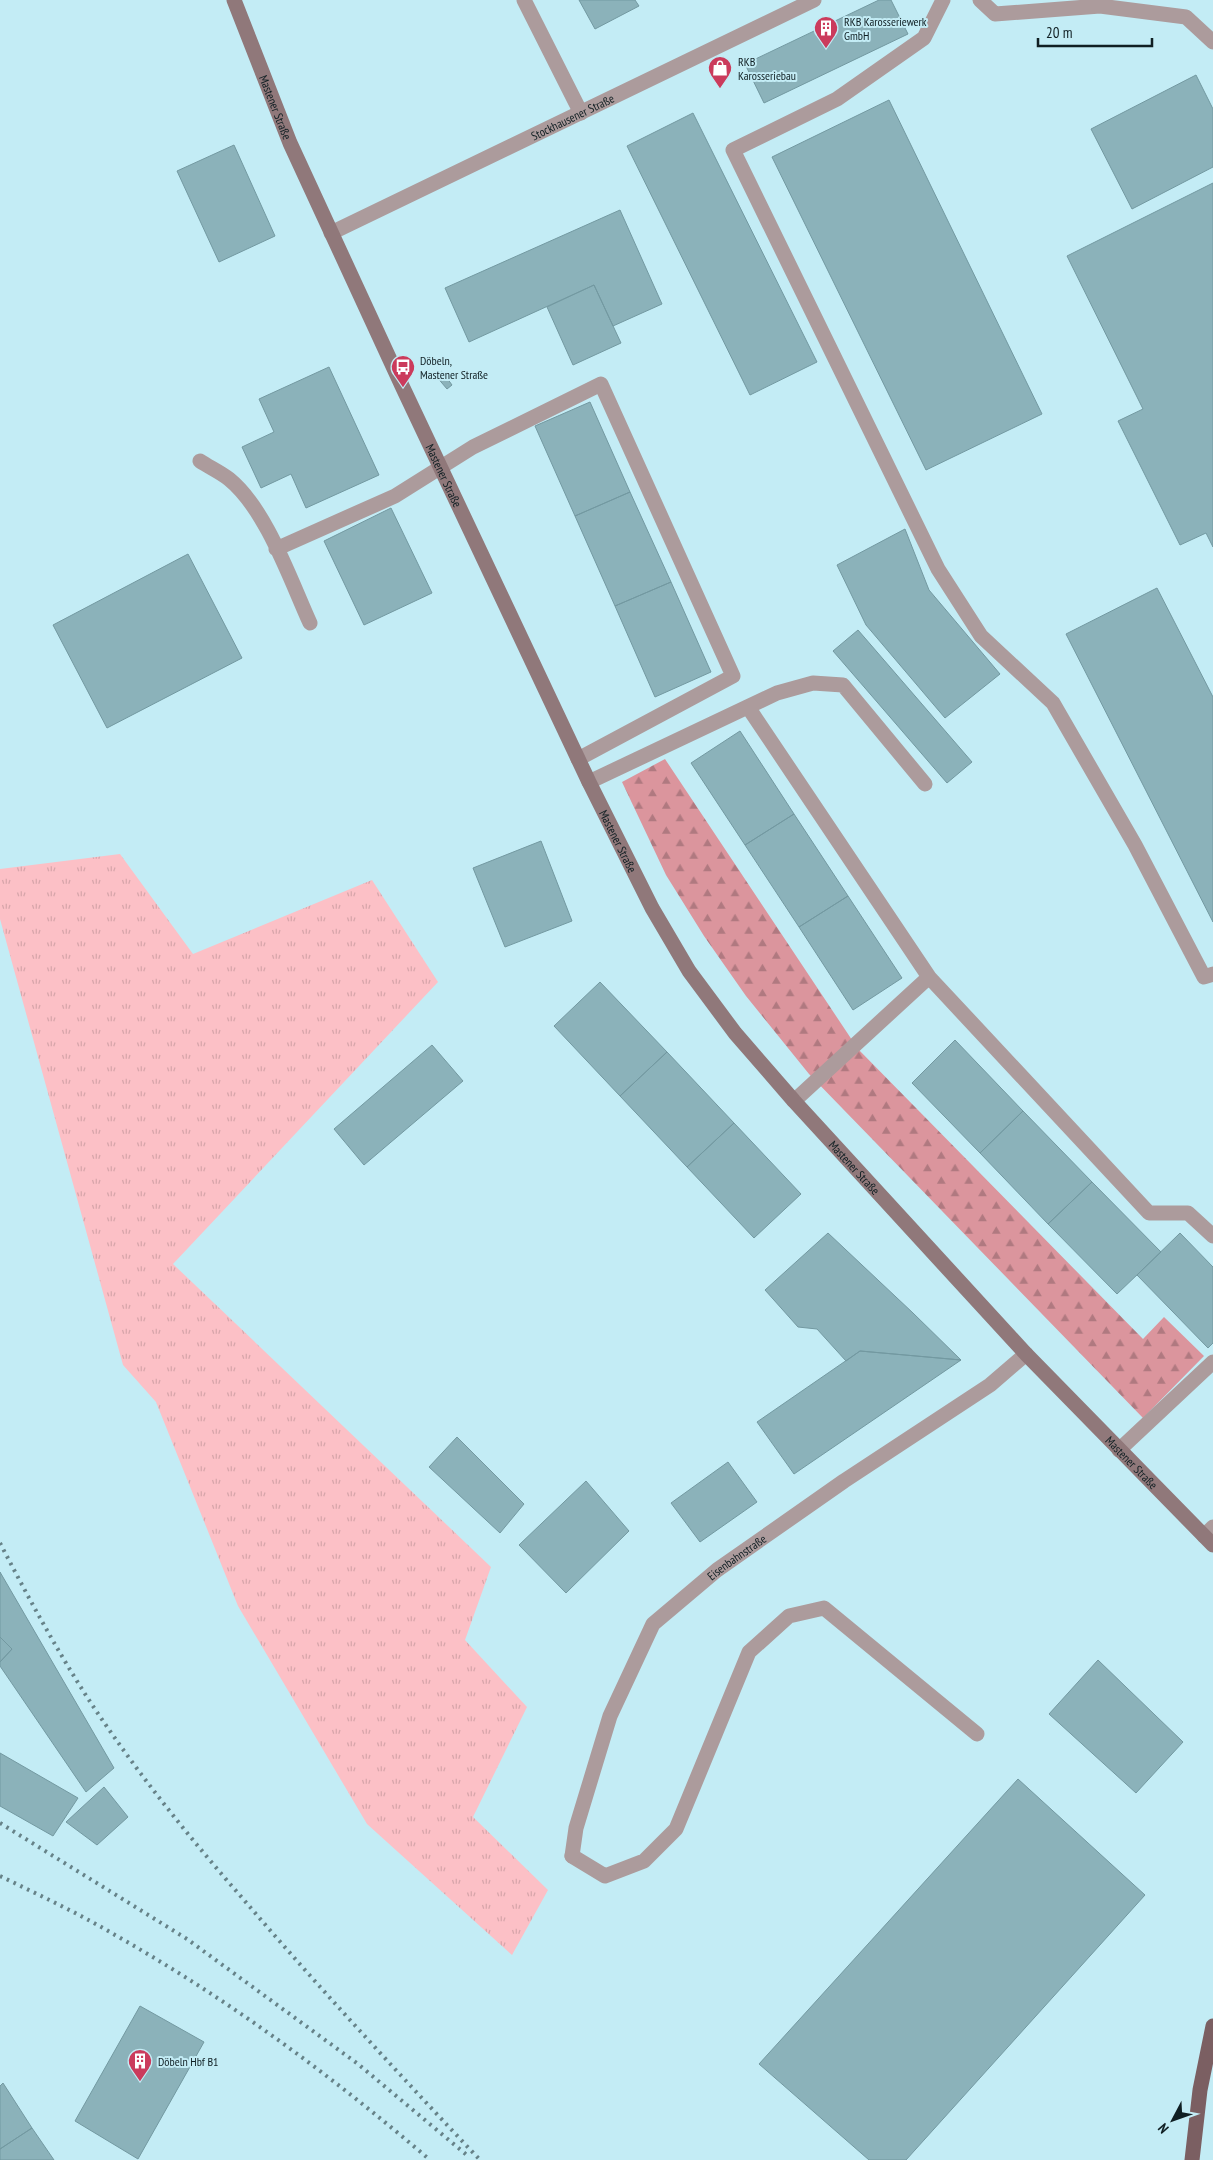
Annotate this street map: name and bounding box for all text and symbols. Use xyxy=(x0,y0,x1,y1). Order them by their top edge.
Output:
place label: RKB Karosseriewerk GmbH xyxy=(844,14,927,43)
building icon: RKB Karosseriewerk GmbH xyxy=(813,15,839,49)
scale bar xyxy=(1038,15,1152,47)
text: 20 m xyxy=(1046,23,1072,42)
place label: RKB Karosseriebau xyxy=(738,54,796,83)
shop icon: RKB Karosseriebau xyxy=(707,55,733,89)
street label: Mastener Straße xyxy=(257,73,295,142)
street label: Stockhausener Straße xyxy=(528,90,616,143)
place label: Döbeln, Mastener Straße xyxy=(420,353,488,382)
bus stop icon: Döbeln, Mastener Straße xyxy=(390,354,416,388)
street label: Mastener Straße xyxy=(423,441,466,509)
street label: Mastener Straße xyxy=(597,807,640,875)
street label: Mastener Straße xyxy=(826,1137,883,1197)
street label: Mastener Straße xyxy=(1103,1433,1161,1492)
street label: Eisenbahnstraße xyxy=(704,1531,769,1583)
building icon: Döbeln Hbf B1 xyxy=(127,2048,153,2082)
place label: Döbeln Hbf B1 xyxy=(158,2054,218,2069)
north arrow xyxy=(1148,2095,1198,2145)
text: N xyxy=(1154,2120,1172,2137)

